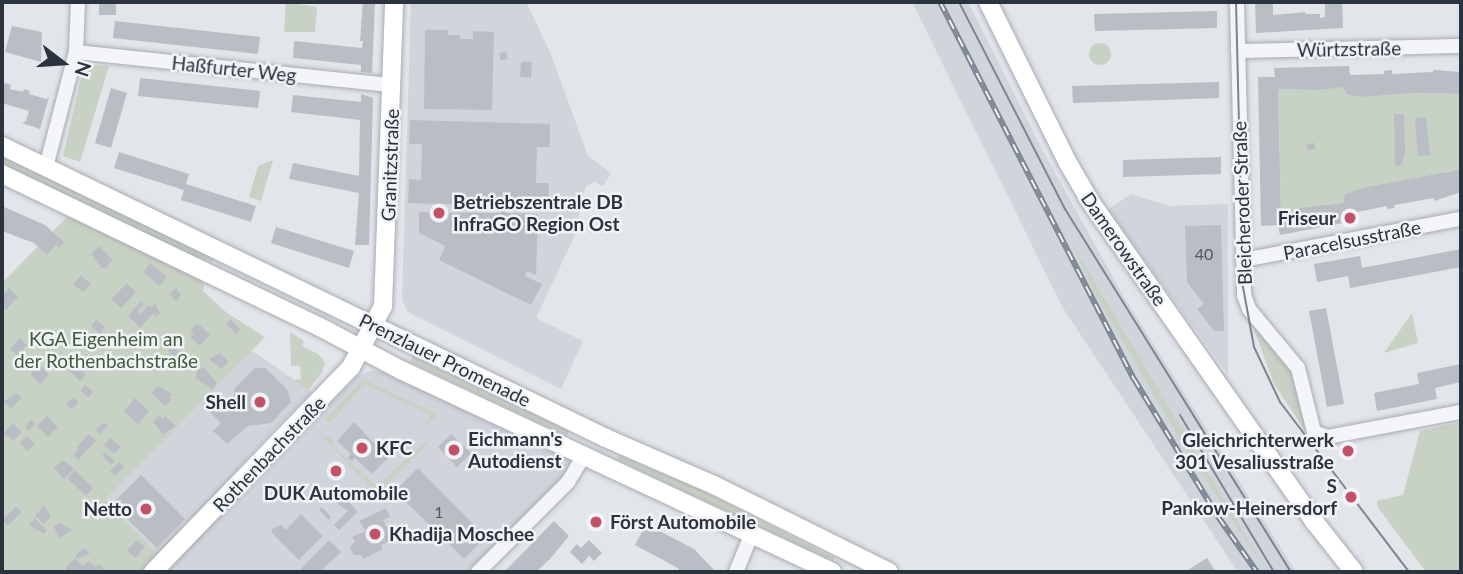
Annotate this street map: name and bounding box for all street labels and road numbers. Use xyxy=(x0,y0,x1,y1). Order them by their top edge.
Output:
street label: Würtzstraße xyxy=(1297,37,1401,61)
street label: Haßfurter Weg xyxy=(170,51,298,87)
street label: Granitzstraße xyxy=(377,108,403,222)
street label: Bleicheroder Straße xyxy=(1228,120,1256,286)
street label: Damerowstraße xyxy=(1076,188,1172,310)
street label: Paracelsusstraße xyxy=(1281,215,1423,265)
street label: Prenzlauer Promenade xyxy=(355,308,535,412)
street label: Rothenbachstraße xyxy=(208,391,330,517)

